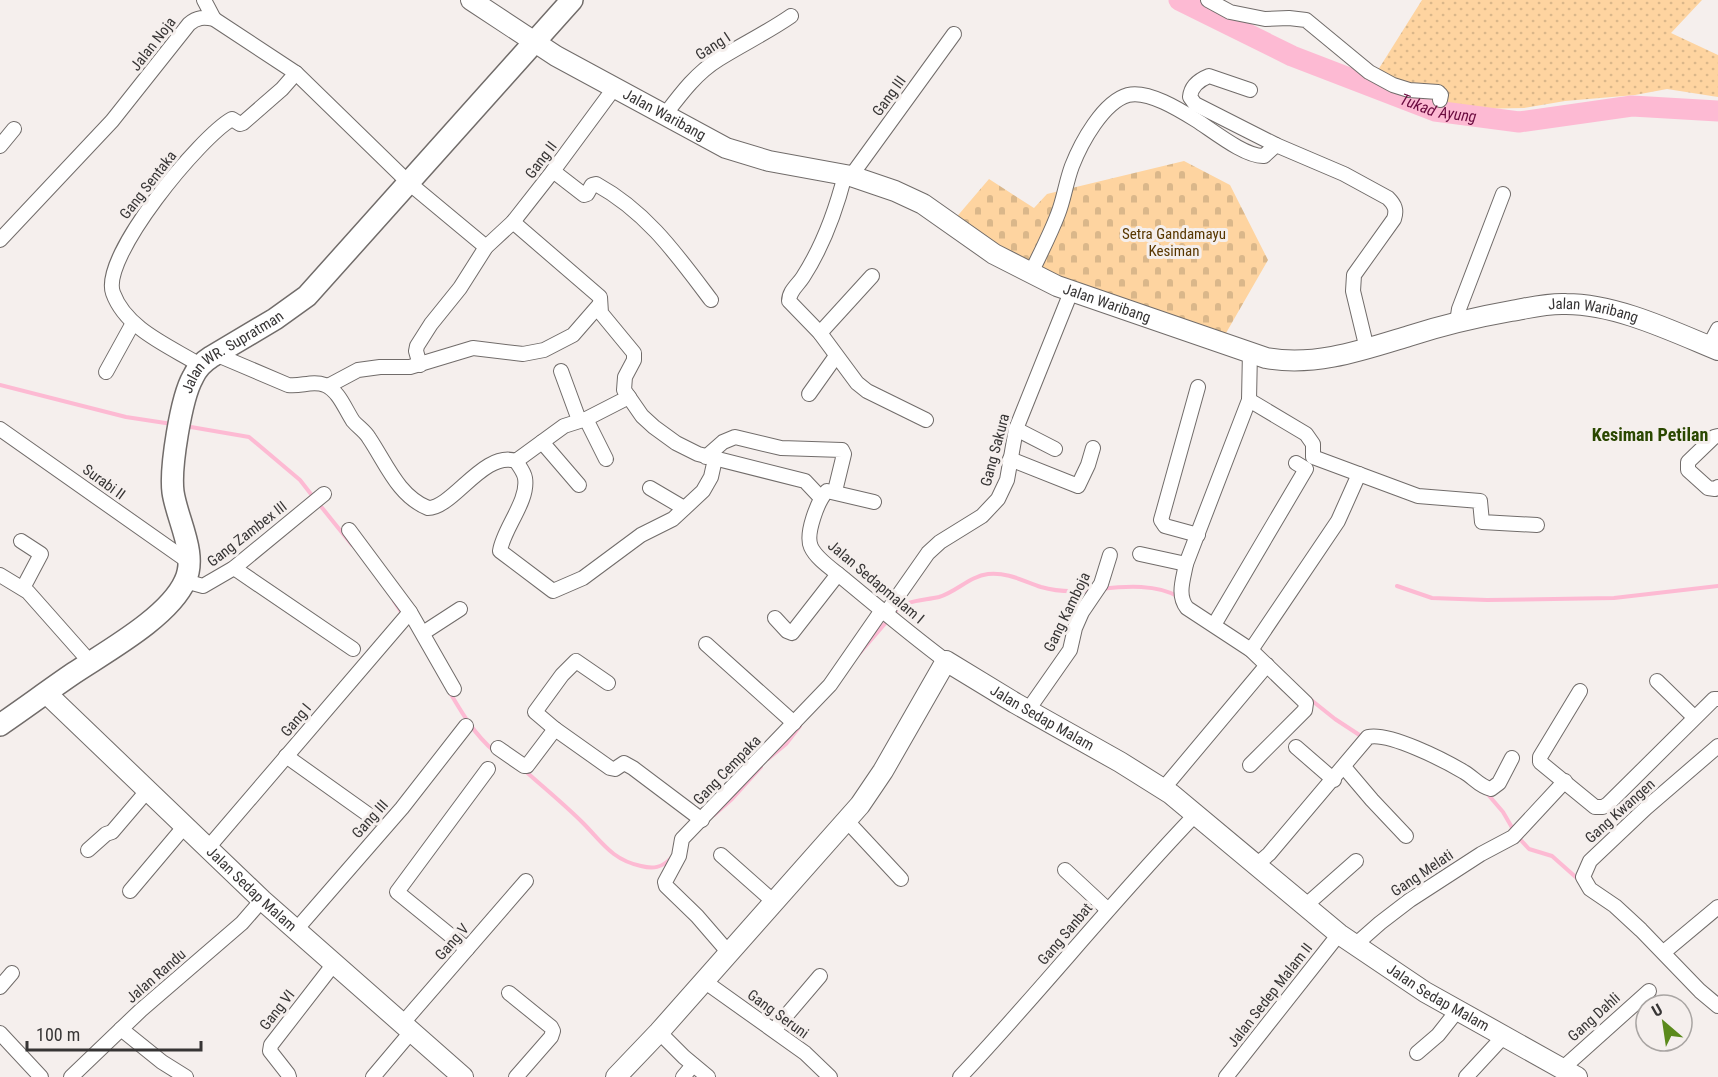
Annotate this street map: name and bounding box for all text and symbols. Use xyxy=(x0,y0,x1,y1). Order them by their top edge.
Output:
street label: Jalan Noja xyxy=(126,14,180,74)
street label: Gang I xyxy=(692,28,734,64)
street label: Gang III xyxy=(868,72,910,120)
street label: Jalan Waribang xyxy=(620,85,709,144)
water label: Tukad Ayung xyxy=(1398,89,1478,126)
street label: Gang II xyxy=(521,138,561,182)
street label: Gang Sentaka xyxy=(116,147,180,223)
park label: Setra Gandamayu Kesiman xyxy=(1122,225,1226,260)
street label: Jalan Waribang xyxy=(1061,280,1153,327)
street label: Jalan Waribang xyxy=(1547,295,1641,327)
street label: Jalan WR. Supratman xyxy=(178,307,287,395)
street label: Gang Sakura xyxy=(977,412,1013,488)
district label: Kesiman Petilan xyxy=(1592,424,1708,445)
street label: Surabi II xyxy=(79,461,129,503)
street label: Gang Zambex III xyxy=(204,497,290,571)
street label: Jalan Sedapmalam I xyxy=(824,536,928,628)
street label: Gang Kamboja xyxy=(1040,569,1094,655)
street label: Jalan Sedap Malam xyxy=(987,681,1097,755)
street label: Gang I xyxy=(277,700,315,740)
street label: Gang Cempaka xyxy=(689,732,765,808)
street label: Gang Kwangen xyxy=(1581,775,1659,847)
street label: Gang III xyxy=(348,796,392,842)
street label: Jalan Sedap Malam xyxy=(203,843,300,935)
street label: Gang Melati xyxy=(1388,846,1456,900)
street label: Gang Sanbat xyxy=(1034,899,1096,969)
street label: Gang V xyxy=(431,920,473,964)
street label: Jalan Sedep Malam II xyxy=(1224,939,1316,1051)
street label: Jalan Randu xyxy=(123,945,189,1007)
street label: Jalan Sedap Malam xyxy=(1383,960,1492,1035)
street label: Gang VI xyxy=(256,986,298,1034)
street label: Gang Seruni xyxy=(744,986,812,1042)
street label: Gang Dahli xyxy=(1564,989,1624,1045)
north arrow xyxy=(1634,993,1694,1053)
text: U xyxy=(1648,1000,1666,1021)
scale bar xyxy=(27,1014,201,1052)
text: 100 m xyxy=(36,1024,80,1045)

